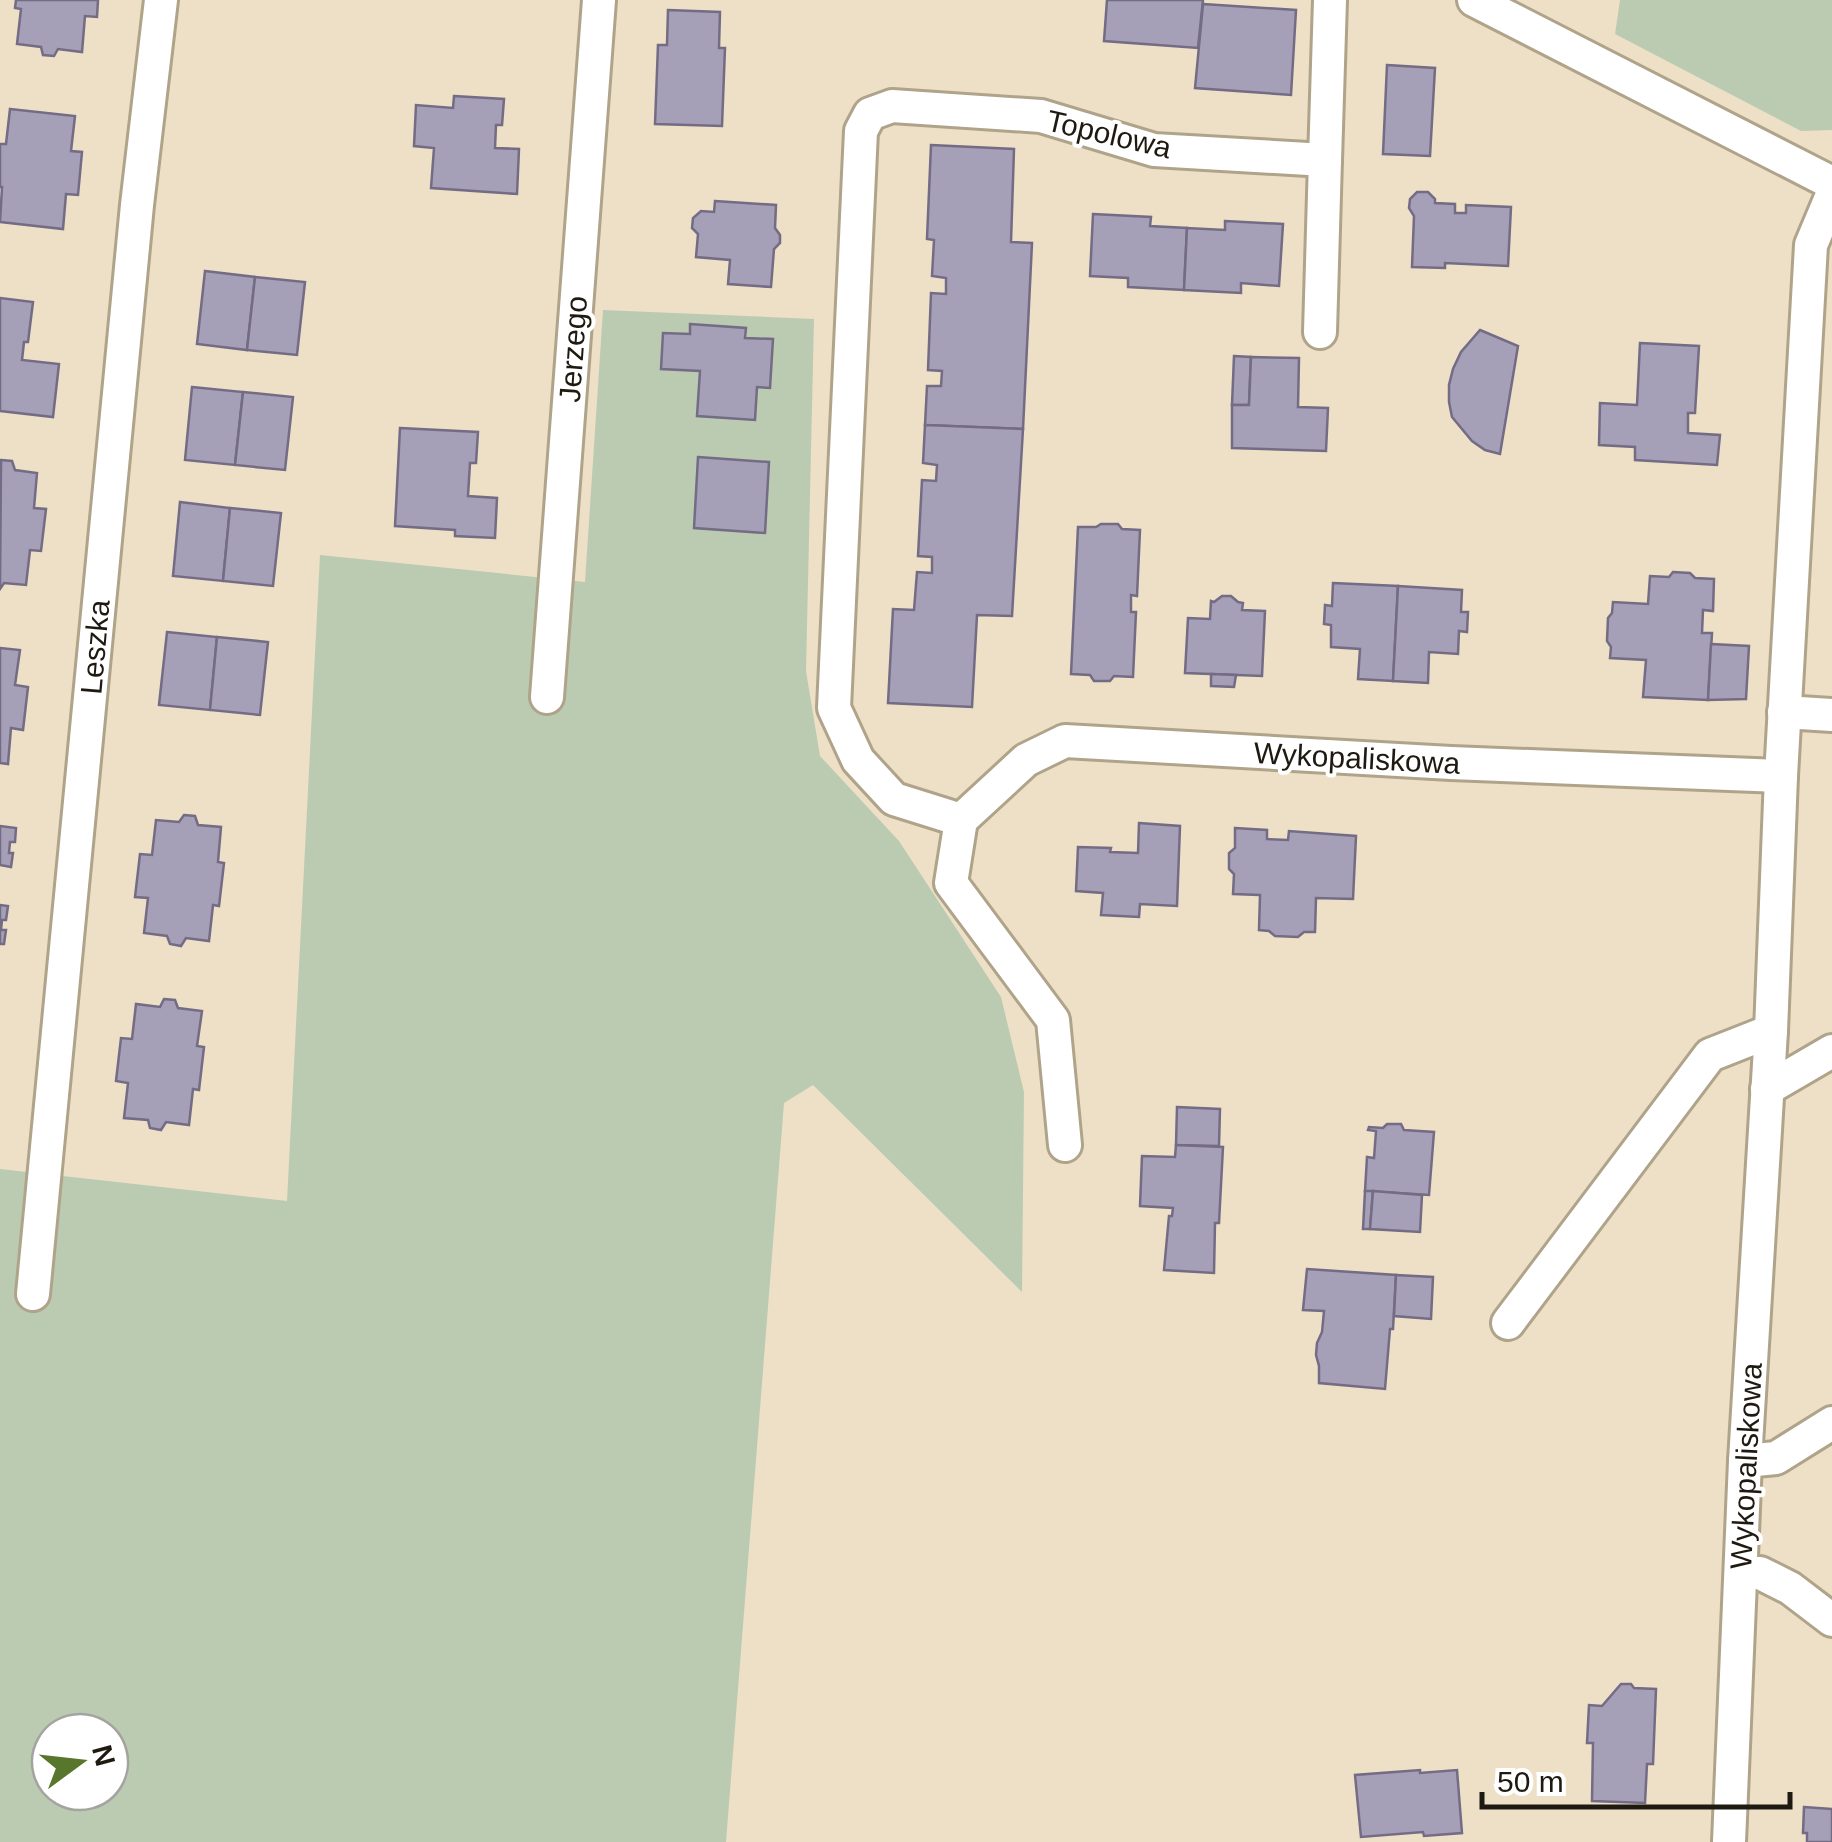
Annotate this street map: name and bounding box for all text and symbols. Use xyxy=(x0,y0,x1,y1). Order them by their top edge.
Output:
street label: Topolowa xyxy=(1044,104,1175,164)
street label: Jerzego xyxy=(553,295,593,403)
street label: Leszka xyxy=(74,598,116,696)
street label: Wykopaliskowa xyxy=(1253,736,1461,780)
street label: Wykopaliskowa xyxy=(1724,1362,1768,1570)
north arrow xyxy=(30,1712,130,1812)
text: N xyxy=(86,1742,121,1769)
scale bar xyxy=(1482,1747,1790,1809)
text: 50 m xyxy=(1497,1765,1564,1798)

